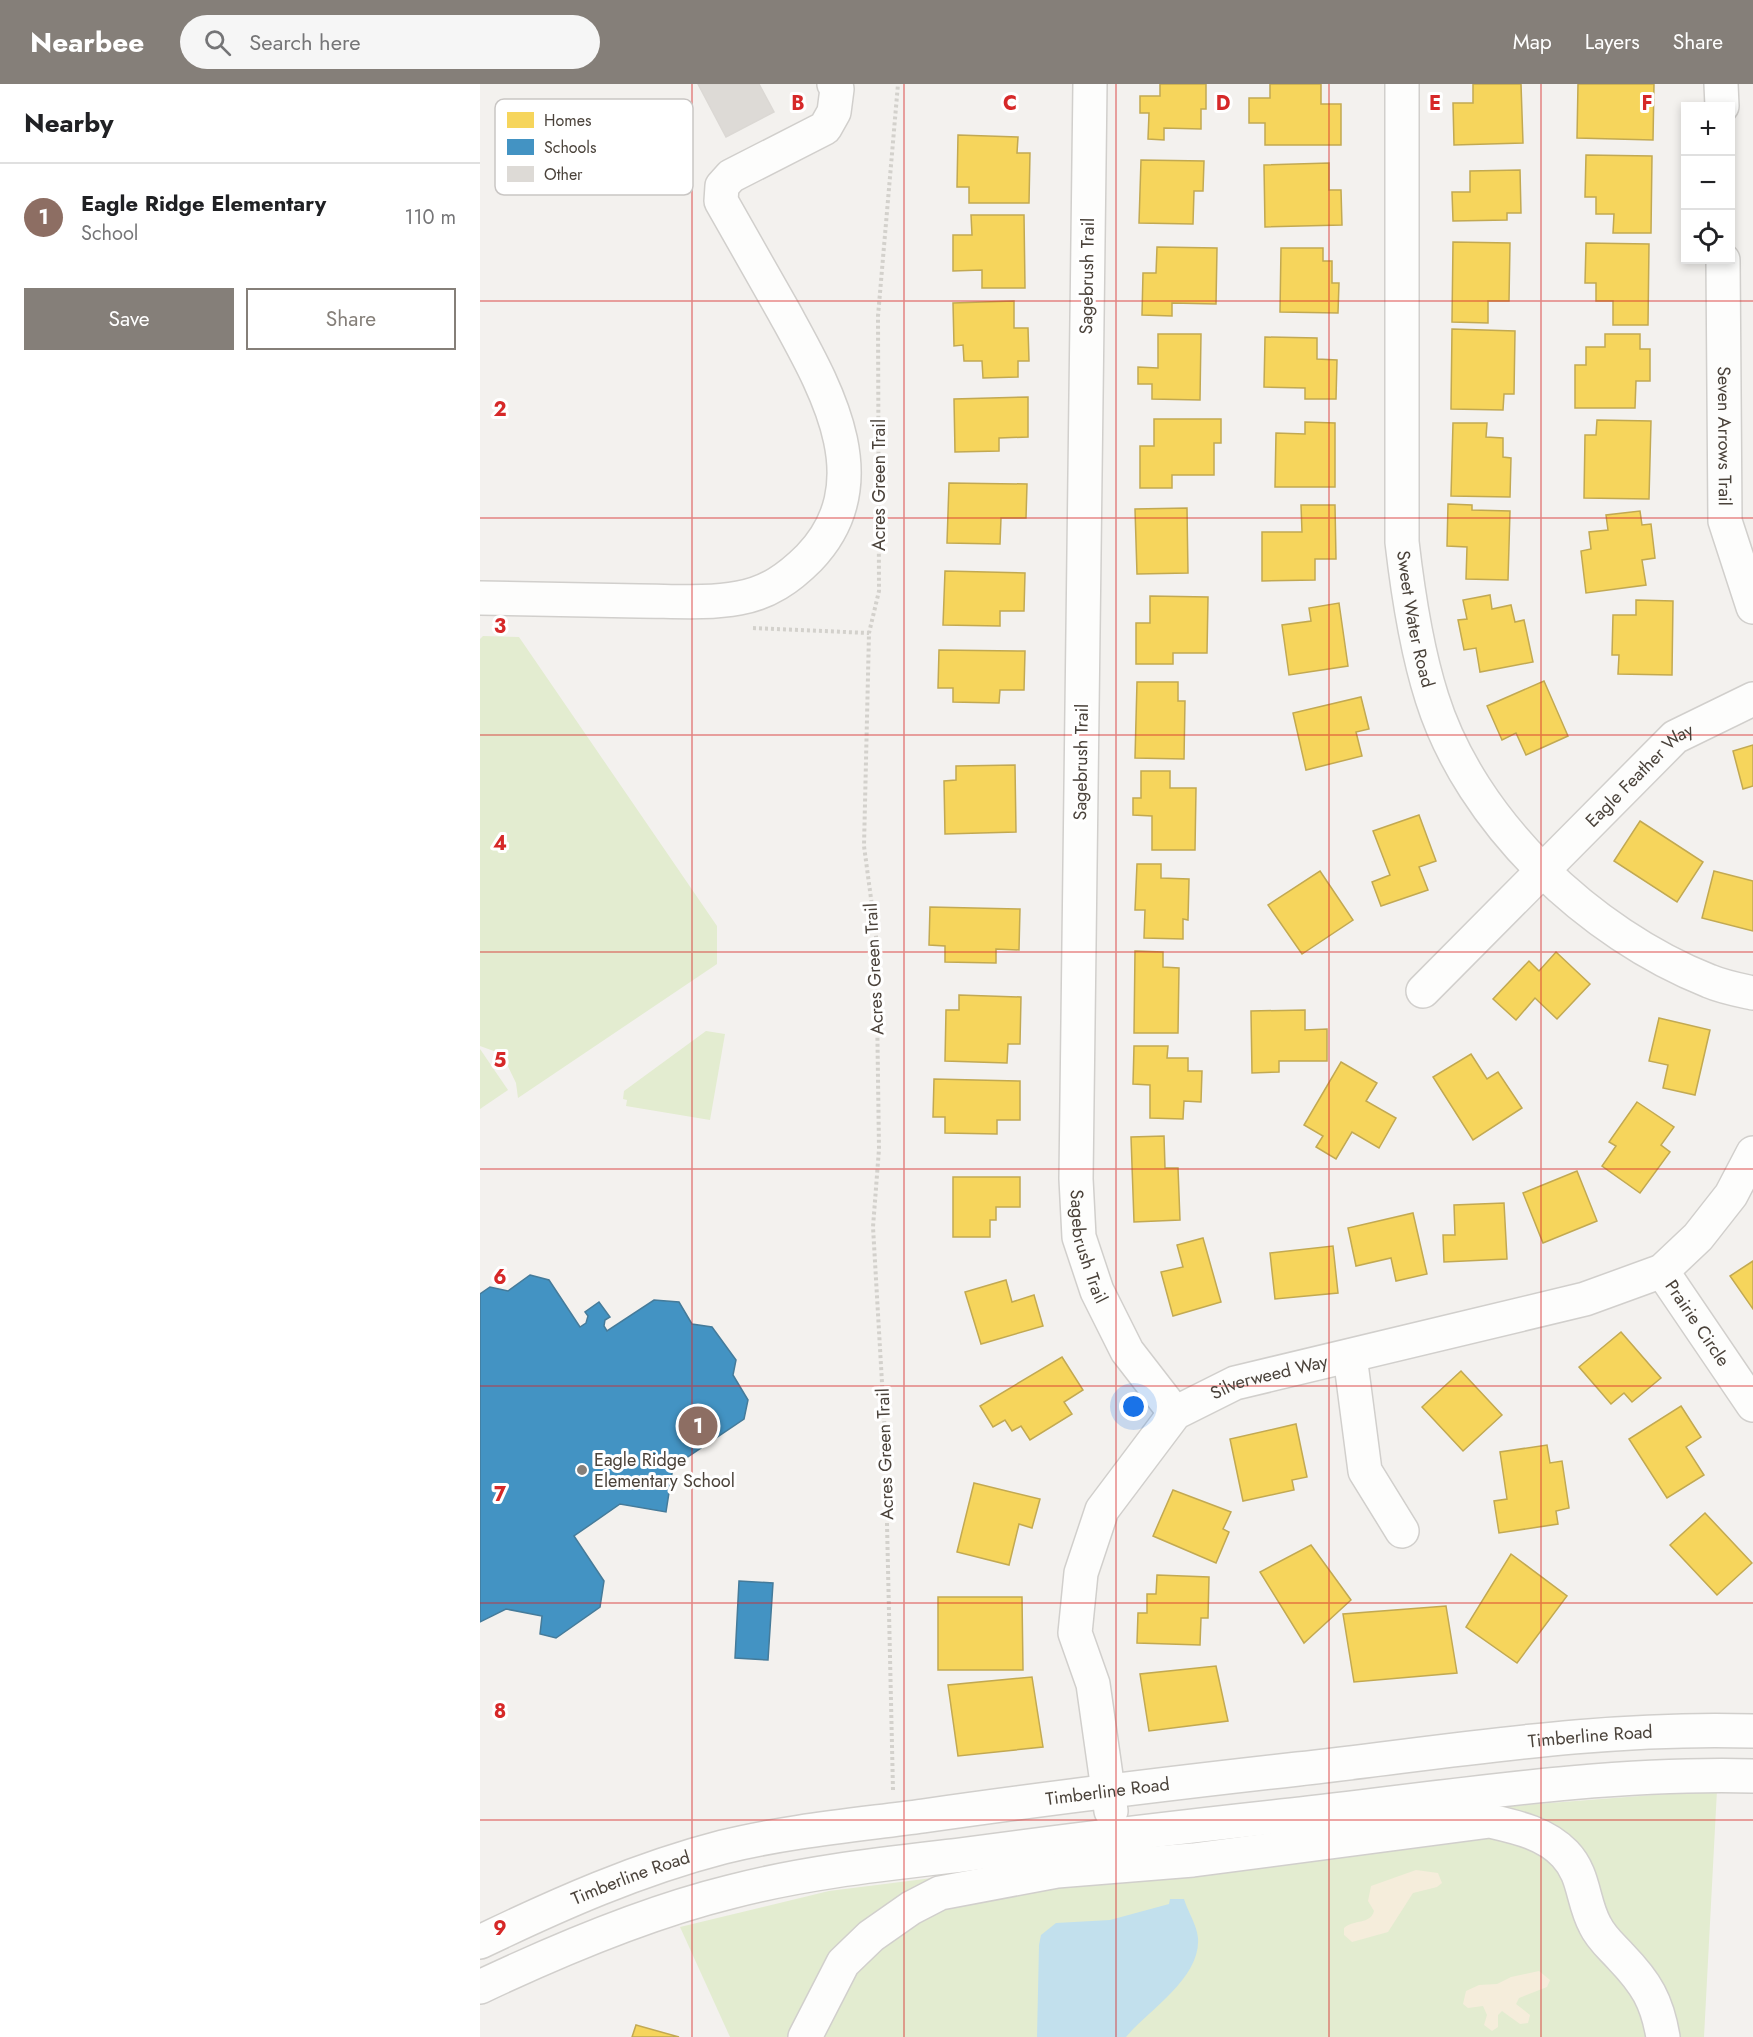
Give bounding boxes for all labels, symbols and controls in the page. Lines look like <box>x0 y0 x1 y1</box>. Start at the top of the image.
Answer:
search box <box>180 15 600 69</box>
text: Nearbee <box>30 22 144 63</box>
icon: search <box>201 26 234 59</box>
text: Search here <box>249 26 361 58</box>
text: Map <box>1513 27 1552 57</box>
text: Layers <box>1585 27 1640 57</box>
text: Share <box>1673 27 1723 57</box>
text: B <box>791 89 805 118</box>
text: C <box>1003 89 1017 118</box>
text: D <box>1216 89 1230 118</box>
text: E <box>1429 89 1441 118</box>
text: F <box>1641 89 1653 118</box>
legend <box>495 99 693 195</box>
map controls <box>1681 102 1735 264</box>
button: + <box>1681 102 1735 156</box>
text: Nearby <box>24 104 113 142</box>
text: Homes <box>544 109 591 132</box>
text: Schools <box>544 136 596 159</box>
button: − <box>1681 156 1735 210</box>
text: Other <box>544 163 583 186</box>
text: Eagle Ridge Elementary <box>81 187 326 219</box>
text: 1 <box>38 203 49 232</box>
text: 110 m <box>404 203 456 232</box>
button: locate <box>1681 210 1735 264</box>
street label: Sagebrush Trail <box>1073 217 1101 335</box>
text: School <box>81 219 138 248</box>
button: Save <box>24 288 234 350</box>
button: Share <box>246 288 456 350</box>
street label: Seven Arrows Trail <box>1711 366 1738 506</box>
text: 2 <box>493 395 507 424</box>
street label: Acres Green Trail <box>866 419 892 551</box>
street label: Sweet Water Road <box>1390 549 1441 690</box>
text: 3 <box>494 612 506 641</box>
street label: Sagebrush Trail <box>1067 703 1095 821</box>
street label: Eagle Feather Way <box>1580 717 1698 833</box>
text: 4 <box>493 829 507 858</box>
street label: Acres Green Trail <box>858 902 890 1036</box>
text: 5 <box>494 1046 507 1075</box>
street label: Sagebrush Trail <box>1064 1189 1114 1308</box>
text: 6 <box>493 1263 507 1292</box>
street label: Prairie Circle <box>1659 1275 1736 1372</box>
street label: Silverweed Way <box>1206 1348 1330 1406</box>
street label: Acres Green Trail <box>870 1388 900 1520</box>
your location <box>1119 1392 1148 1421</box>
pin: 1 <box>678 1404 718 1448</box>
place label: Eagle Ridge Elementary School <box>594 1447 735 1494</box>
marker: Eagle Ridge Elementary School <box>575 1463 589 1477</box>
text: 7 <box>494 1480 507 1509</box>
text: 8 <box>494 1697 506 1726</box>
street label: Timberline Road <box>1527 1719 1653 1754</box>
street label: Timberline Road <box>1044 1771 1171 1812</box>
street label: Timberline Road <box>567 1844 693 1912</box>
text: 9 <box>493 1914 507 1943</box>

